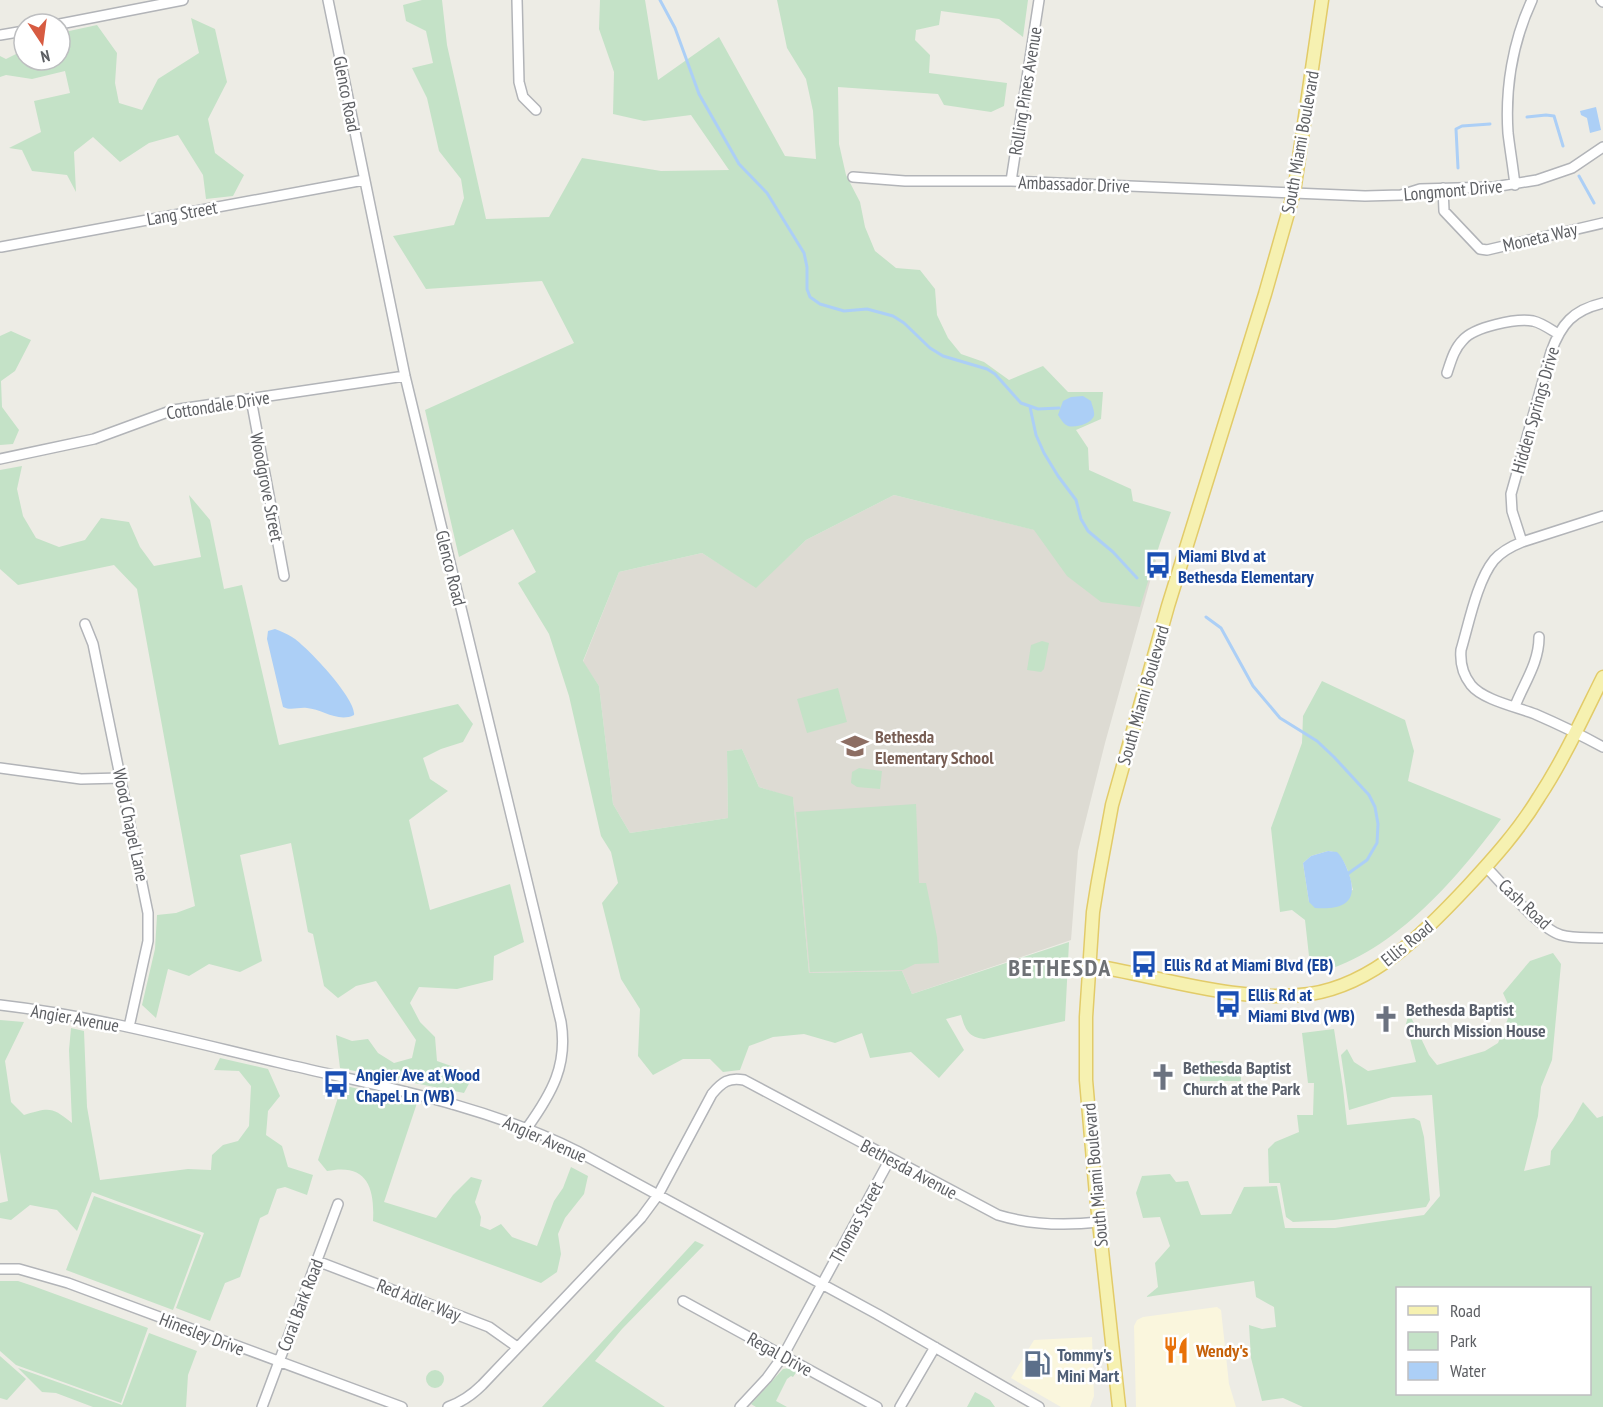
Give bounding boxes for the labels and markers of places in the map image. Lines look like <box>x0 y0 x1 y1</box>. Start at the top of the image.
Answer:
place label: Miami Blvd at Bethesda Elementary <box>1178 544 1314 588</box>
bus stop icon: Miami Blvd at Bethesda Elementary <box>1143 550 1173 580</box>
place label: Bethesda Elementary School <box>875 725 994 769</box>
school or university icon: Bethesda Elementary School <box>840 731 870 761</box>
bus stop icon: Ellis Rd at Miami Blvd (EB) <box>1129 949 1159 979</box>
place label: Ellis Rd at Miami Blvd (EB) <box>1164 953 1333 976</box>
place label: Ellis Rd at Miami Blvd (WB) <box>1248 983 1355 1027</box>
bus stop icon: Ellis Rd at Miami Blvd (WB) <box>1213 989 1243 1019</box>
place label: Bethesda Baptist Church Mission House <box>1406 998 1546 1042</box>
church icon: Bethesda Baptist Church Mission House <box>1371 1004 1401 1034</box>
place label: Bethesda Baptist Church at the Park <box>1183 1056 1301 1100</box>
church icon: Bethesda Baptist Church at the Park <box>1148 1062 1178 1092</box>
place label: Angier Ave at Wood Chapel Ln (WB) <box>355 1063 480 1107</box>
bus stop icon: Angier Ave at Wood Chapel Ln (WB) <box>321 1069 351 1099</box>
restaurant icon: Wendy's <box>1161 1335 1191 1365</box>
place label: Wendy's <box>1195 1339 1248 1362</box>
place label: Tommy's Mini Mart <box>1057 1343 1120 1387</box>
fuel station icon: Tommy's Mini Mart <box>1022 1349 1052 1379</box>

